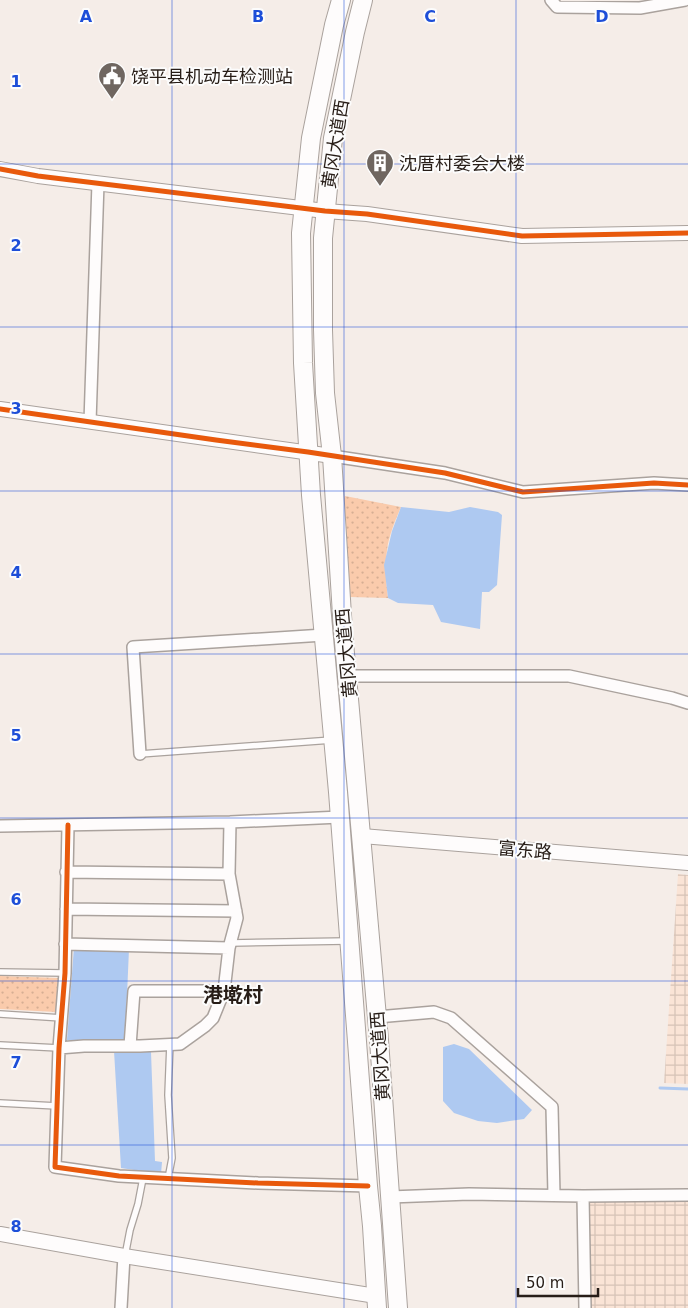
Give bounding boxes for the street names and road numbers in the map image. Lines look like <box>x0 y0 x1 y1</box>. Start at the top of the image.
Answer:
street label: 黄冈大道西 <box>318 98 352 190</box>
street label: 黄冈大道西 <box>332 607 360 699</box>
street label: 富东路 <box>497 837 553 863</box>
street label: 黄冈大道西 <box>366 1010 394 1102</box>

